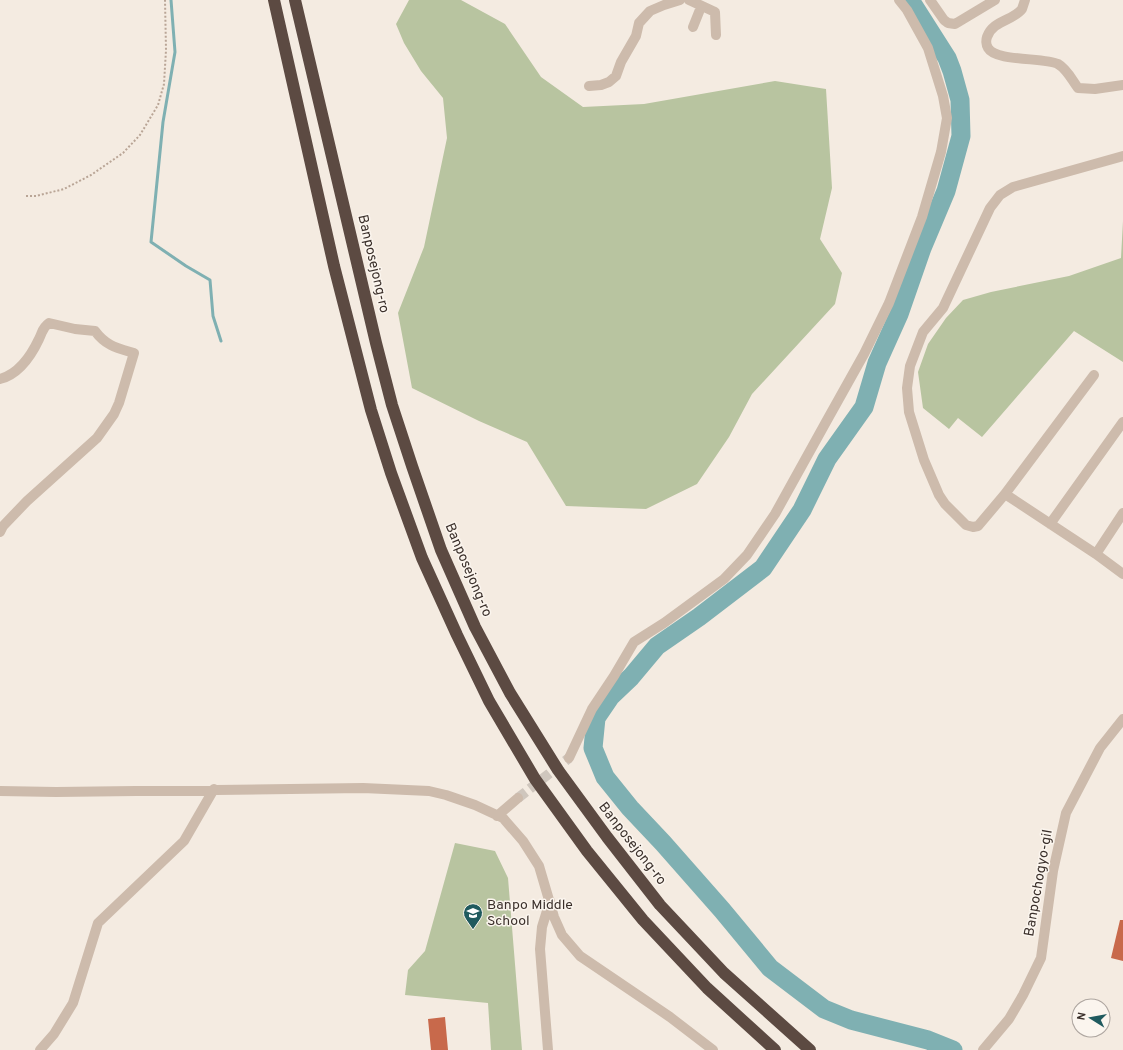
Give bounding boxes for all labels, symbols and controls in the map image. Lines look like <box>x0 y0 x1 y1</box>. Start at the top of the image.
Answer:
street label: Banposejong-ro <box>353 213 393 315</box>
street label: Banposejong-ro <box>441 520 496 620</box>
street label: Banposejong-ro <box>594 799 670 889</box>
street label: Banpochogyo-gil <box>1021 828 1057 938</box>
place label: Banpo Middle School <box>487 897 573 930</box>
school or university icon: Banpo Middle School <box>462 902 484 930</box>
north arrow <box>1071 998 1111 1038</box>
text: N <box>1075 1011 1090 1021</box>

